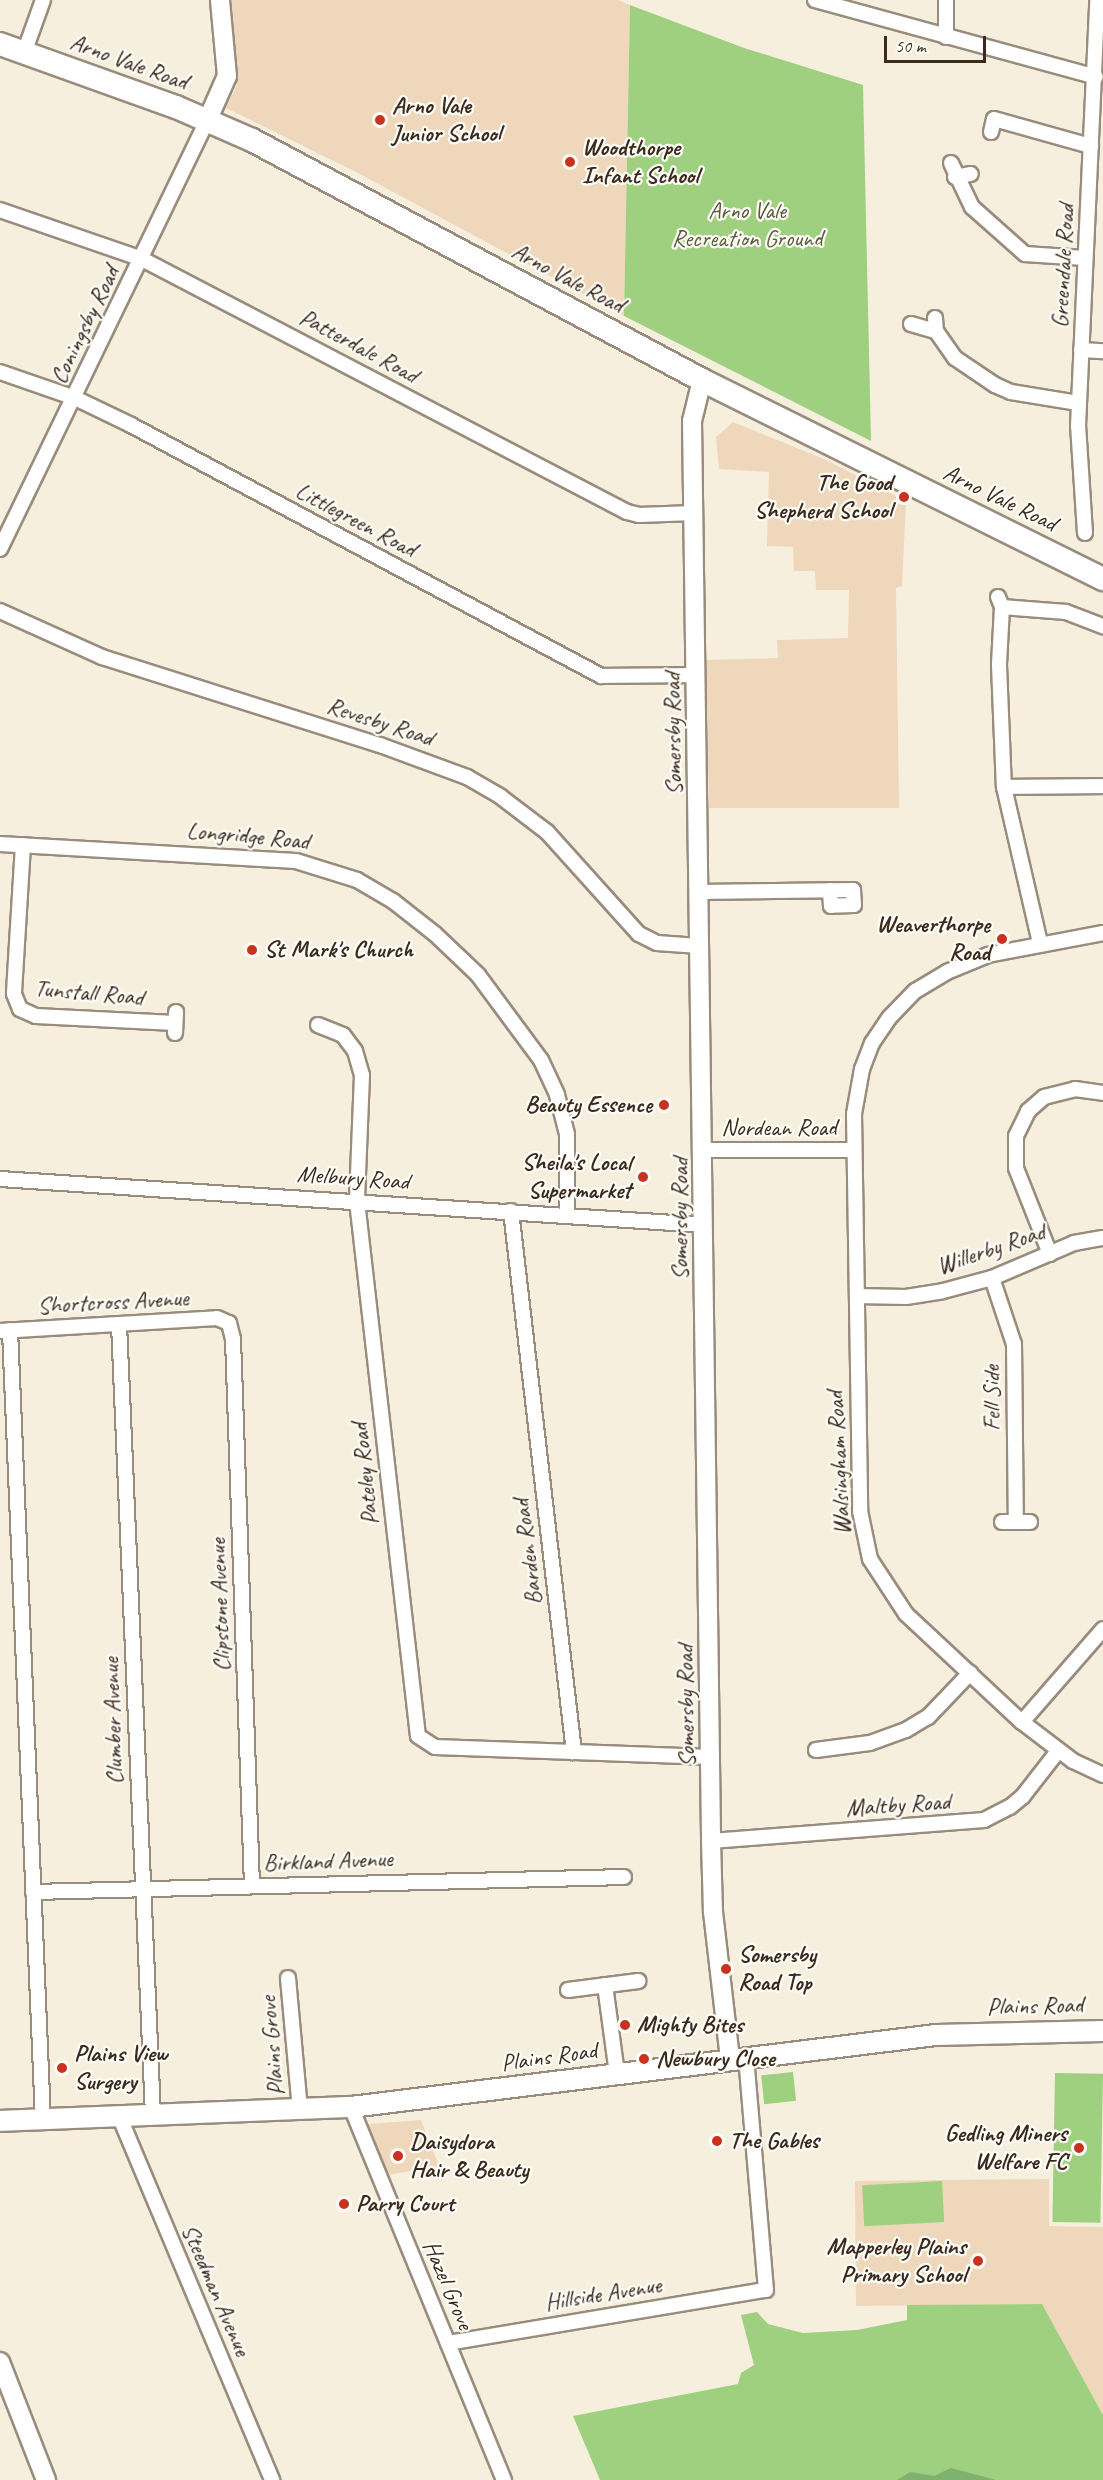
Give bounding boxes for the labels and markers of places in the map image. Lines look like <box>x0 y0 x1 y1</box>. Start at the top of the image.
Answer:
place label: Arno Vale Junior School <box>392 92 500 148</box>
marker: Arno Vale Junior School <box>373 113 387 127</box>
place label: Woodthorpe Infant School <box>582 134 698 190</box>
marker: Woodthorpe Infant School <box>563 155 577 169</box>
place label: The Good Shepherd School <box>755 469 892 525</box>
marker: The Good Shepherd School <box>897 490 911 504</box>
place label: Weaverthorpe Road <box>876 911 990 967</box>
marker: Weaverthorpe Road <box>995 932 1009 946</box>
place label: St Mark's Church <box>264 936 414 964</box>
marker: St Mark's Church <box>245 943 259 957</box>
place label: Beauty Essence <box>525 1091 652 1119</box>
marker: Beauty Essence <box>657 1098 671 1112</box>
place label: Sheila's Local Supermarket <box>521 1149 631 1205</box>
marker: Sheila's Local Supermarket <box>636 1170 650 1184</box>
place label: Somersby Road Top <box>738 1941 816 1997</box>
marker: Somersby Road Top <box>719 1962 733 1976</box>
place label: Mighty Bites <box>637 2011 743 2039</box>
marker: Mighty Bites <box>618 2018 632 2032</box>
place label: Plains View Surgery <box>74 2040 167 2096</box>
place label: Newbury Close <box>656 2045 775 2073</box>
marker: Newbury Close <box>637 2052 651 2066</box>
marker: Plains View Surgery <box>55 2061 69 2075</box>
place label: Gedling Miners Welfare FC <box>944 2120 1067 2176</box>
place label: The Gables <box>729 2127 820 2155</box>
place label: Daisydora Hair & Beauty <box>410 2128 528 2184</box>
marker: The Gables <box>710 2134 724 2148</box>
marker: Gedling Miners Welfare FC <box>1072 2141 1086 2155</box>
marker: Daisydora Hair & Beauty <box>391 2149 405 2163</box>
place label: Parry Court <box>356 2190 454 2218</box>
marker: Parry Court <box>337 2197 351 2211</box>
place label: Mapperley Plains Primary School <box>826 2233 966 2289</box>
marker: Mapperley Plains Primary School <box>971 2254 985 2268</box>

